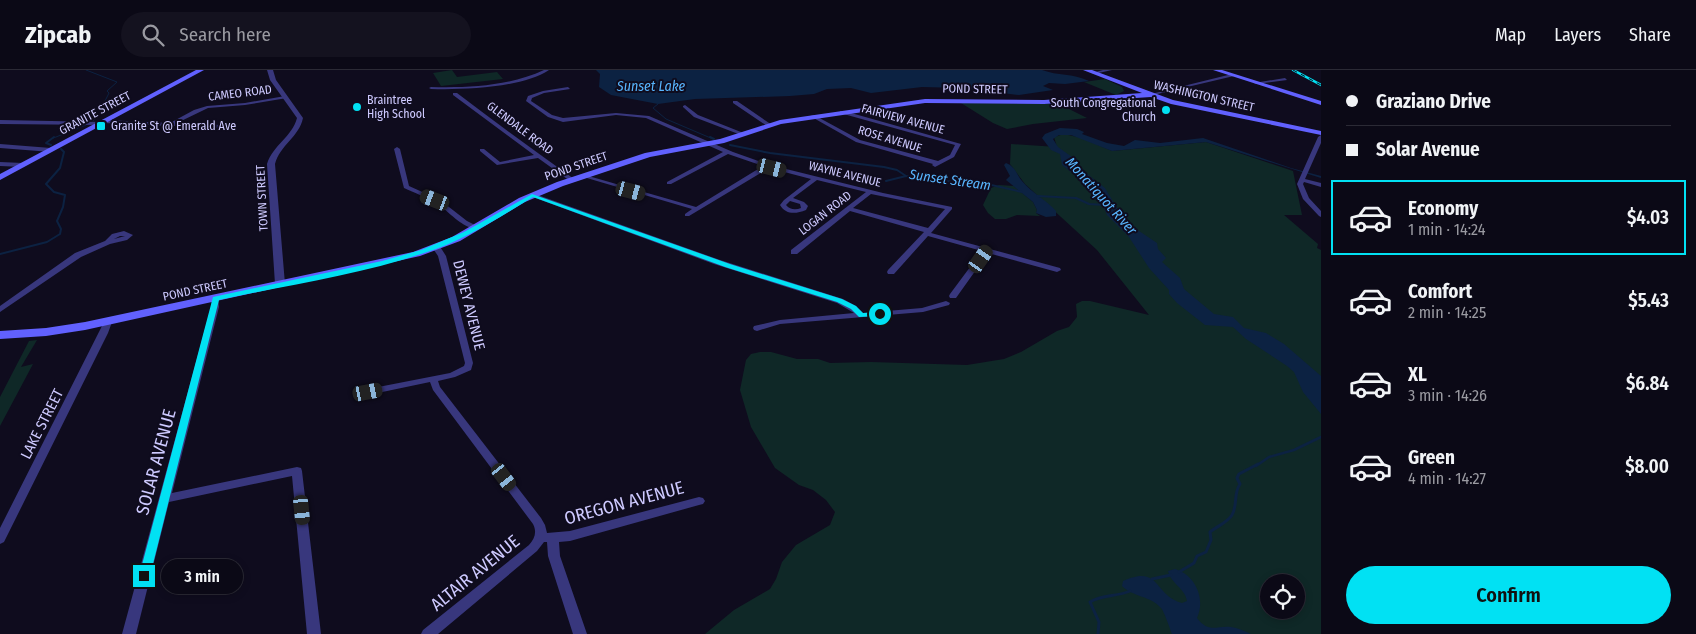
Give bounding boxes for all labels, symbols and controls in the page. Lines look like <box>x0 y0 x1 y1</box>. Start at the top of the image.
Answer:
search box <box>121 12 471 57</box>
text: Zipcab <box>25 21 91 49</box>
icon: search <box>139 21 167 49</box>
text: Search here <box>179 23 271 46</box>
text: Map <box>1495 24 1526 46</box>
text: Layers <box>1554 24 1601 46</box>
text: Share <box>1629 24 1671 46</box>
water label: Sunset Lake <box>616 78 686 95</box>
street label: WASHINGTON STREET <box>1152 78 1256 115</box>
street label: POND STREET <box>942 81 1008 97</box>
street label: CAMEO ROAD <box>207 82 273 104</box>
street label: GRANITE STREET <box>57 88 133 138</box>
text: Graziano Drive <box>1376 90 1491 113</box>
place label: Braintree High School <box>367 93 425 121</box>
place label: South Congregational Church <box>1051 96 1156 124</box>
street label: GLENDALE ROAD <box>484 99 556 157</box>
marker: Braintree High School <box>351 101 363 113</box>
street label: FAIRVIEW AVENUE <box>860 101 946 137</box>
marker: South Congregational Church <box>1160 104 1172 116</box>
place label: Granite St @ Emerald Ave <box>111 119 236 133</box>
marker: Granite St @ Emerald Ave <box>95 120 107 132</box>
street label: ROSE AVENUE <box>856 123 924 155</box>
text: Solar Avenue <box>1376 138 1480 161</box>
street label: POND STREET <box>543 149 610 183</box>
water label: Monatiquot River <box>1062 154 1141 239</box>
car <box>755 157 788 179</box>
street label: WAYNE AVENUE <box>807 158 883 190</box>
street label: TOWN STREET <box>253 164 271 232</box>
water label: Sunset Stream <box>907 166 992 194</box>
car <box>614 180 647 202</box>
car <box>418 188 451 212</box>
street label: LOGAN ROAD <box>796 188 854 238</box>
icon: car <box>1348 195 1393 240</box>
text: Economy <box>1408 197 1478 220</box>
text: $4.03 <box>1627 206 1669 229</box>
text: 1 min · 14:24 <box>1408 220 1486 239</box>
car <box>966 242 995 276</box>
street label: DEWEY AVENUE <box>449 258 489 352</box>
street label: POND STREET <box>162 276 229 304</box>
icon: car <box>1348 278 1393 323</box>
text: Comfort <box>1408 280 1472 303</box>
text: $5.43 <box>1628 289 1669 312</box>
route start <box>869 303 891 325</box>
text: 2 min · 14:25 <box>1408 303 1486 322</box>
icon: car <box>1348 361 1393 406</box>
text: XL <box>1408 363 1427 386</box>
text: $6.84 <box>1626 372 1669 395</box>
car <box>351 382 384 402</box>
street label: LAKE STREET <box>17 386 67 462</box>
text: 3 min · 14:26 <box>1408 386 1487 405</box>
street label: SOLAR AVENUE <box>131 407 181 517</box>
icon: car <box>1348 444 1393 489</box>
text: Green <box>1408 446 1455 469</box>
text: $8.00 <box>1625 455 1669 478</box>
car <box>488 461 519 493</box>
text: 4 min · 14:27 <box>1408 469 1486 488</box>
street label: OREGON AVENUE <box>562 476 686 530</box>
car <box>292 494 311 526</box>
street label: ALTAIR AVENUE <box>426 530 524 616</box>
callout: 3 min <box>162 558 244 594</box>
route end <box>133 565 155 587</box>
button: Confirm <box>1346 566 1671 624</box>
text: 3 min <box>184 567 220 586</box>
map controls <box>1260 574 1305 619</box>
button: locate <box>1260 574 1305 619</box>

